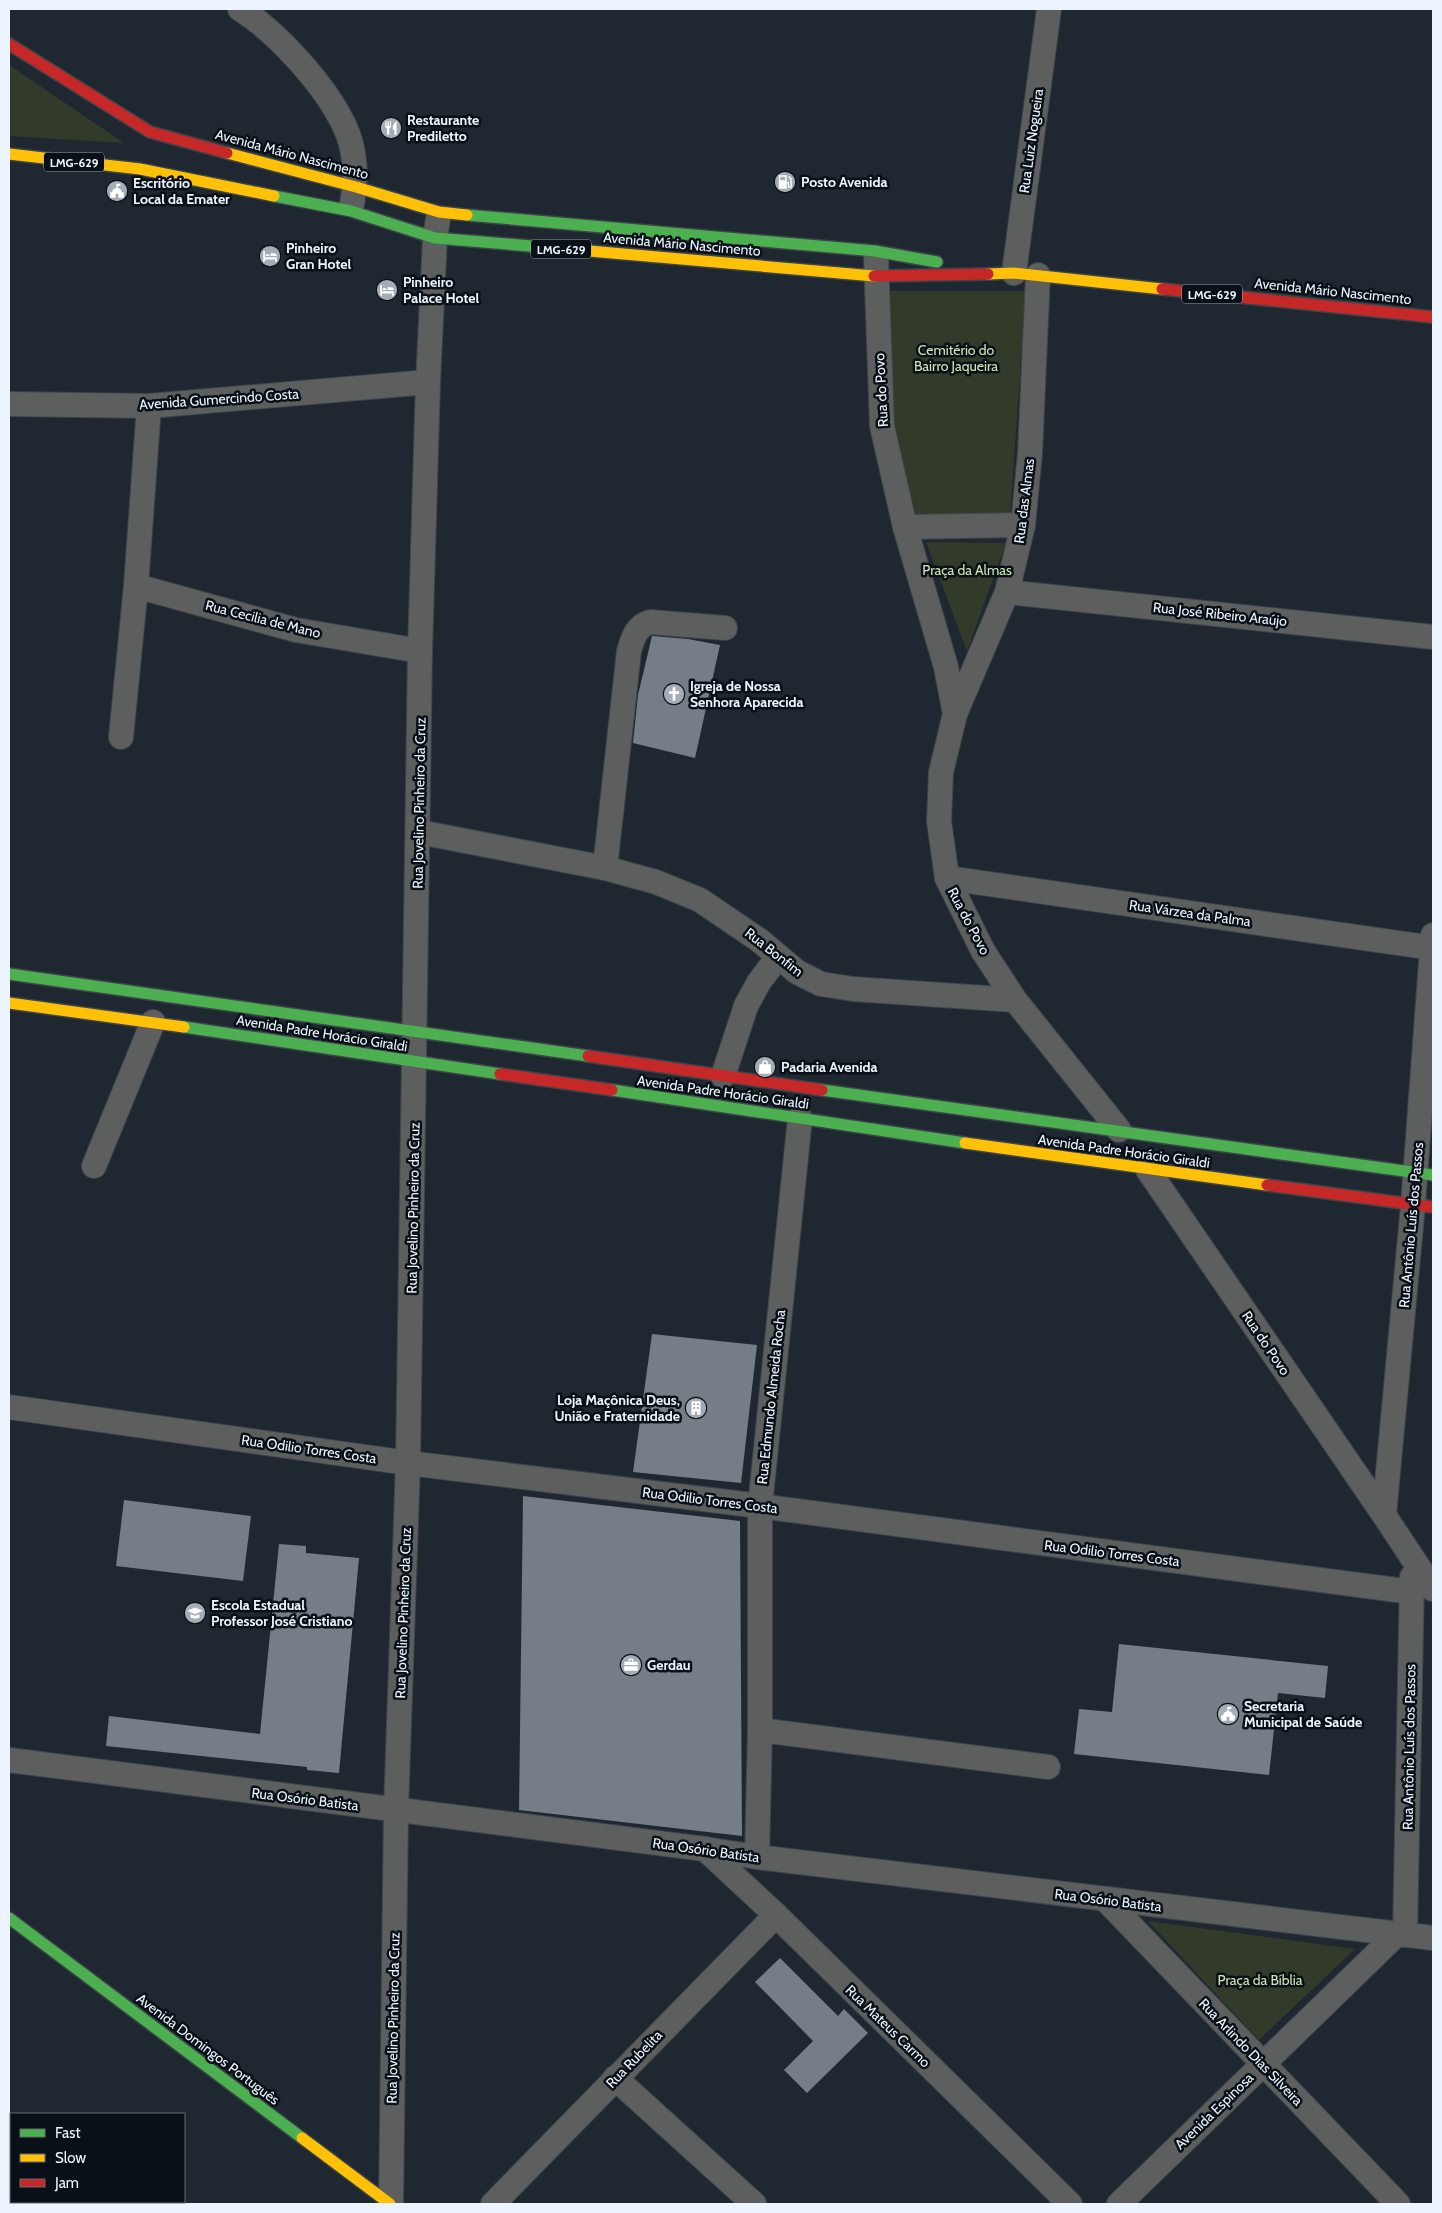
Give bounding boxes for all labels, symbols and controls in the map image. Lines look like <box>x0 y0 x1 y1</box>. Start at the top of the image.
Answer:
street label: Rua Luiz Nogueira <box>1015 87 1047 194</box>
place label: Restaurante Prediletto <box>407 111 479 145</box>
restaurant icon: Restaurante Prediletto <box>379 116 403 140</box>
street label: Avenida Mário Nascimento <box>213 125 371 183</box>
road number: LMG-629 <box>44 152 104 172</box>
fuel station icon: Posto Avenida <box>773 170 797 194</box>
place label: Posto Avenida <box>801 173 887 191</box>
place label: Escritório Local da Emater <box>133 174 230 208</box>
public building icon: Escritório Local da Emater <box>105 179 129 203</box>
street label: Avenida Mário Nascimento <box>603 228 762 260</box>
place label: Pinheiro Gran Hotel <box>286 239 352 273</box>
road number: LMG-629 <box>531 240 591 258</box>
hotel icon: Pinheiro Gran Hotel <box>258 244 282 268</box>
place label: Pinheiro Palace Hotel <box>403 273 479 307</box>
street label: Avenida Mário Nascimento <box>1254 274 1413 308</box>
hotel icon: Pinheiro Palace Hotel <box>375 278 399 302</box>
road number: LMG-629 <box>1182 284 1242 304</box>
park label: Cemitério do Bairro Jaqueira <box>914 341 998 375</box>
street label: Rua do Povo <box>870 352 892 427</box>
street label: Avenida Gumercindo Costa <box>139 384 300 414</box>
street label: Rua das Almas <box>1010 457 1038 545</box>
park label: Praça da Almas <box>922 561 1012 579</box>
street label: Rua Cecilia de Mano <box>203 596 323 642</box>
street label: Rua José Ribeiro Araújo <box>1152 598 1288 630</box>
place label: Igreja de Nossa Senhora Aparecida <box>690 677 804 711</box>
church icon: Igreja de Nossa Senhora Aparecida <box>662 682 686 706</box>
street label: Rua Jovelino Pinheiro da Cruz <box>409 717 430 889</box>
street label: Rua do Povo <box>944 884 994 958</box>
street label: Rua Várzea da Palma <box>1128 896 1252 930</box>
street label: Rua Bonfim <box>741 924 807 980</box>
street label: Avenida Padre Horácio Giraldi <box>235 1011 409 1055</box>
shop icon: Padaria Avenida <box>753 1055 777 1079</box>
place label: Padaria Avenida <box>781 1058 878 1076</box>
street label: Avenida Padre Horácio Giraldi <box>636 1071 810 1113</box>
street label: Rua Jovelino Pinheiro da Cruz <box>403 1122 424 1294</box>
street label: Avenida Padre Horácio Giraldi <box>1037 1130 1211 1172</box>
street label: Rua Antônio Luís dos Passos <box>1395 1141 1427 1308</box>
street label: Rua do Povo <box>1238 1307 1294 1379</box>
street label: Rua Edmundo Almeida Rocha <box>753 1309 789 1485</box>
place label: Loja Maçônica Deus, União e Fraternidade <box>554 1391 680 1425</box>
building icon: Loja Maçônica Deus, União e Fraternidade <box>684 1396 708 1420</box>
street label: Rua Odilio Torres Costa <box>240 1431 378 1467</box>
street label: Rua Odilio Torres Costa <box>641 1483 779 1517</box>
street label: Rua Jovelino Pinheiro da Cruz <box>391 1527 415 1699</box>
street label: Rua Odilio Torres Costa <box>1043 1536 1181 1570</box>
place label: Escola Estadual Professor José Cristiano <box>211 1596 352 1630</box>
school or university icon: Escola Estadual Professor José Cristiano <box>183 1601 207 1625</box>
office icon: Gerdau <box>619 1653 643 1677</box>
place label: Gerdau <box>647 1656 691 1674</box>
street label: Rua Antônio Luís dos Passos <box>1399 1664 1419 1830</box>
place label: Secretaria Municipal de Saúde <box>1244 1697 1362 1731</box>
public building icon: Secretaria Municipal de Saúde <box>1216 1702 1240 1726</box>
street label: Rua Osório Batista <box>250 1783 360 1815</box>
street label: Rua Osório Batista <box>651 1834 761 1866</box>
street label: Rua Osório Batista <box>1053 1884 1163 1916</box>
street label: Rua Jovelino Pinheiro da Cruz <box>383 1932 404 2104</box>
park label: Praça da Bíblia <box>1218 1971 1303 1989</box>
street label: Rua Mateus Carmo <box>842 1981 934 2071</box>
street label: Avenida Domingos Português <box>133 1989 283 2109</box>
street label: Rua Arlindo Dias Silveira <box>1195 1995 1307 2110</box>
street label: Rua Rubelita <box>602 2026 666 2092</box>
street label: Avenida Espinosa <box>1171 2069 1257 2153</box>
legend <box>10 2113 185 2203</box>
text: Fast <box>55 2124 80 2142</box>
text: Slow <box>55 2149 86 2167</box>
text: Jam <box>54 2174 79 2192</box>

